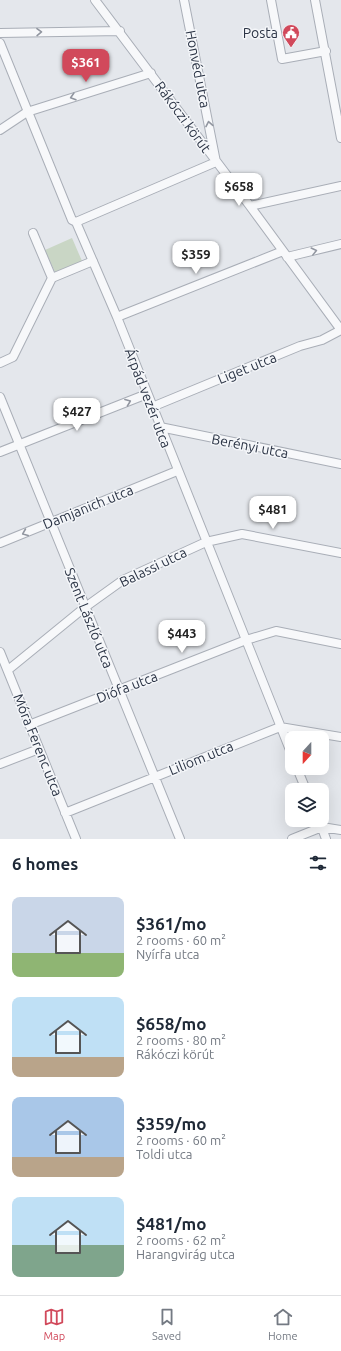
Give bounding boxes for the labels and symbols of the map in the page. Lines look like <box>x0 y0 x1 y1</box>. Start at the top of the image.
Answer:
public building icon: Posta <box>281 23 301 48</box>
place label: Posta <box>243 25 278 41</box>
one-way arrow <box>36 28 42 37</box>
street label: Honvéd utca <box>183 29 213 109</box>
pin: $361 <box>62 49 110 83</box>
street label: Rákóczi körút <box>152 78 215 156</box>
one-way arrow <box>70 93 77 101</box>
one-way arrow <box>205 121 213 127</box>
pin: $658 <box>215 173 263 207</box>
pin: $359 <box>172 241 220 275</box>
one-way arrow <box>311 247 317 255</box>
street label: Árpád vezér utca <box>122 346 175 450</box>
street label: Liget utca <box>215 349 279 387</box>
pin: $427 <box>53 398 101 432</box>
one-way arrow <box>124 398 131 406</box>
street label: Berényi utca <box>210 431 290 461</box>
street label: Damjanich utca <box>40 482 136 532</box>
pin: $481 <box>249 496 297 530</box>
one-way arrow <box>22 528 29 536</box>
street label: Balassi utca <box>117 544 189 590</box>
street label: Szent László utca <box>62 565 116 671</box>
pin: $443 <box>158 620 206 654</box>
street label: Diófa utca <box>94 668 160 706</box>
street label: Móra Ferenc utca <box>10 691 66 799</box>
north arrow <box>285 731 329 775</box>
street label: Liliom utca <box>166 738 236 778</box>

